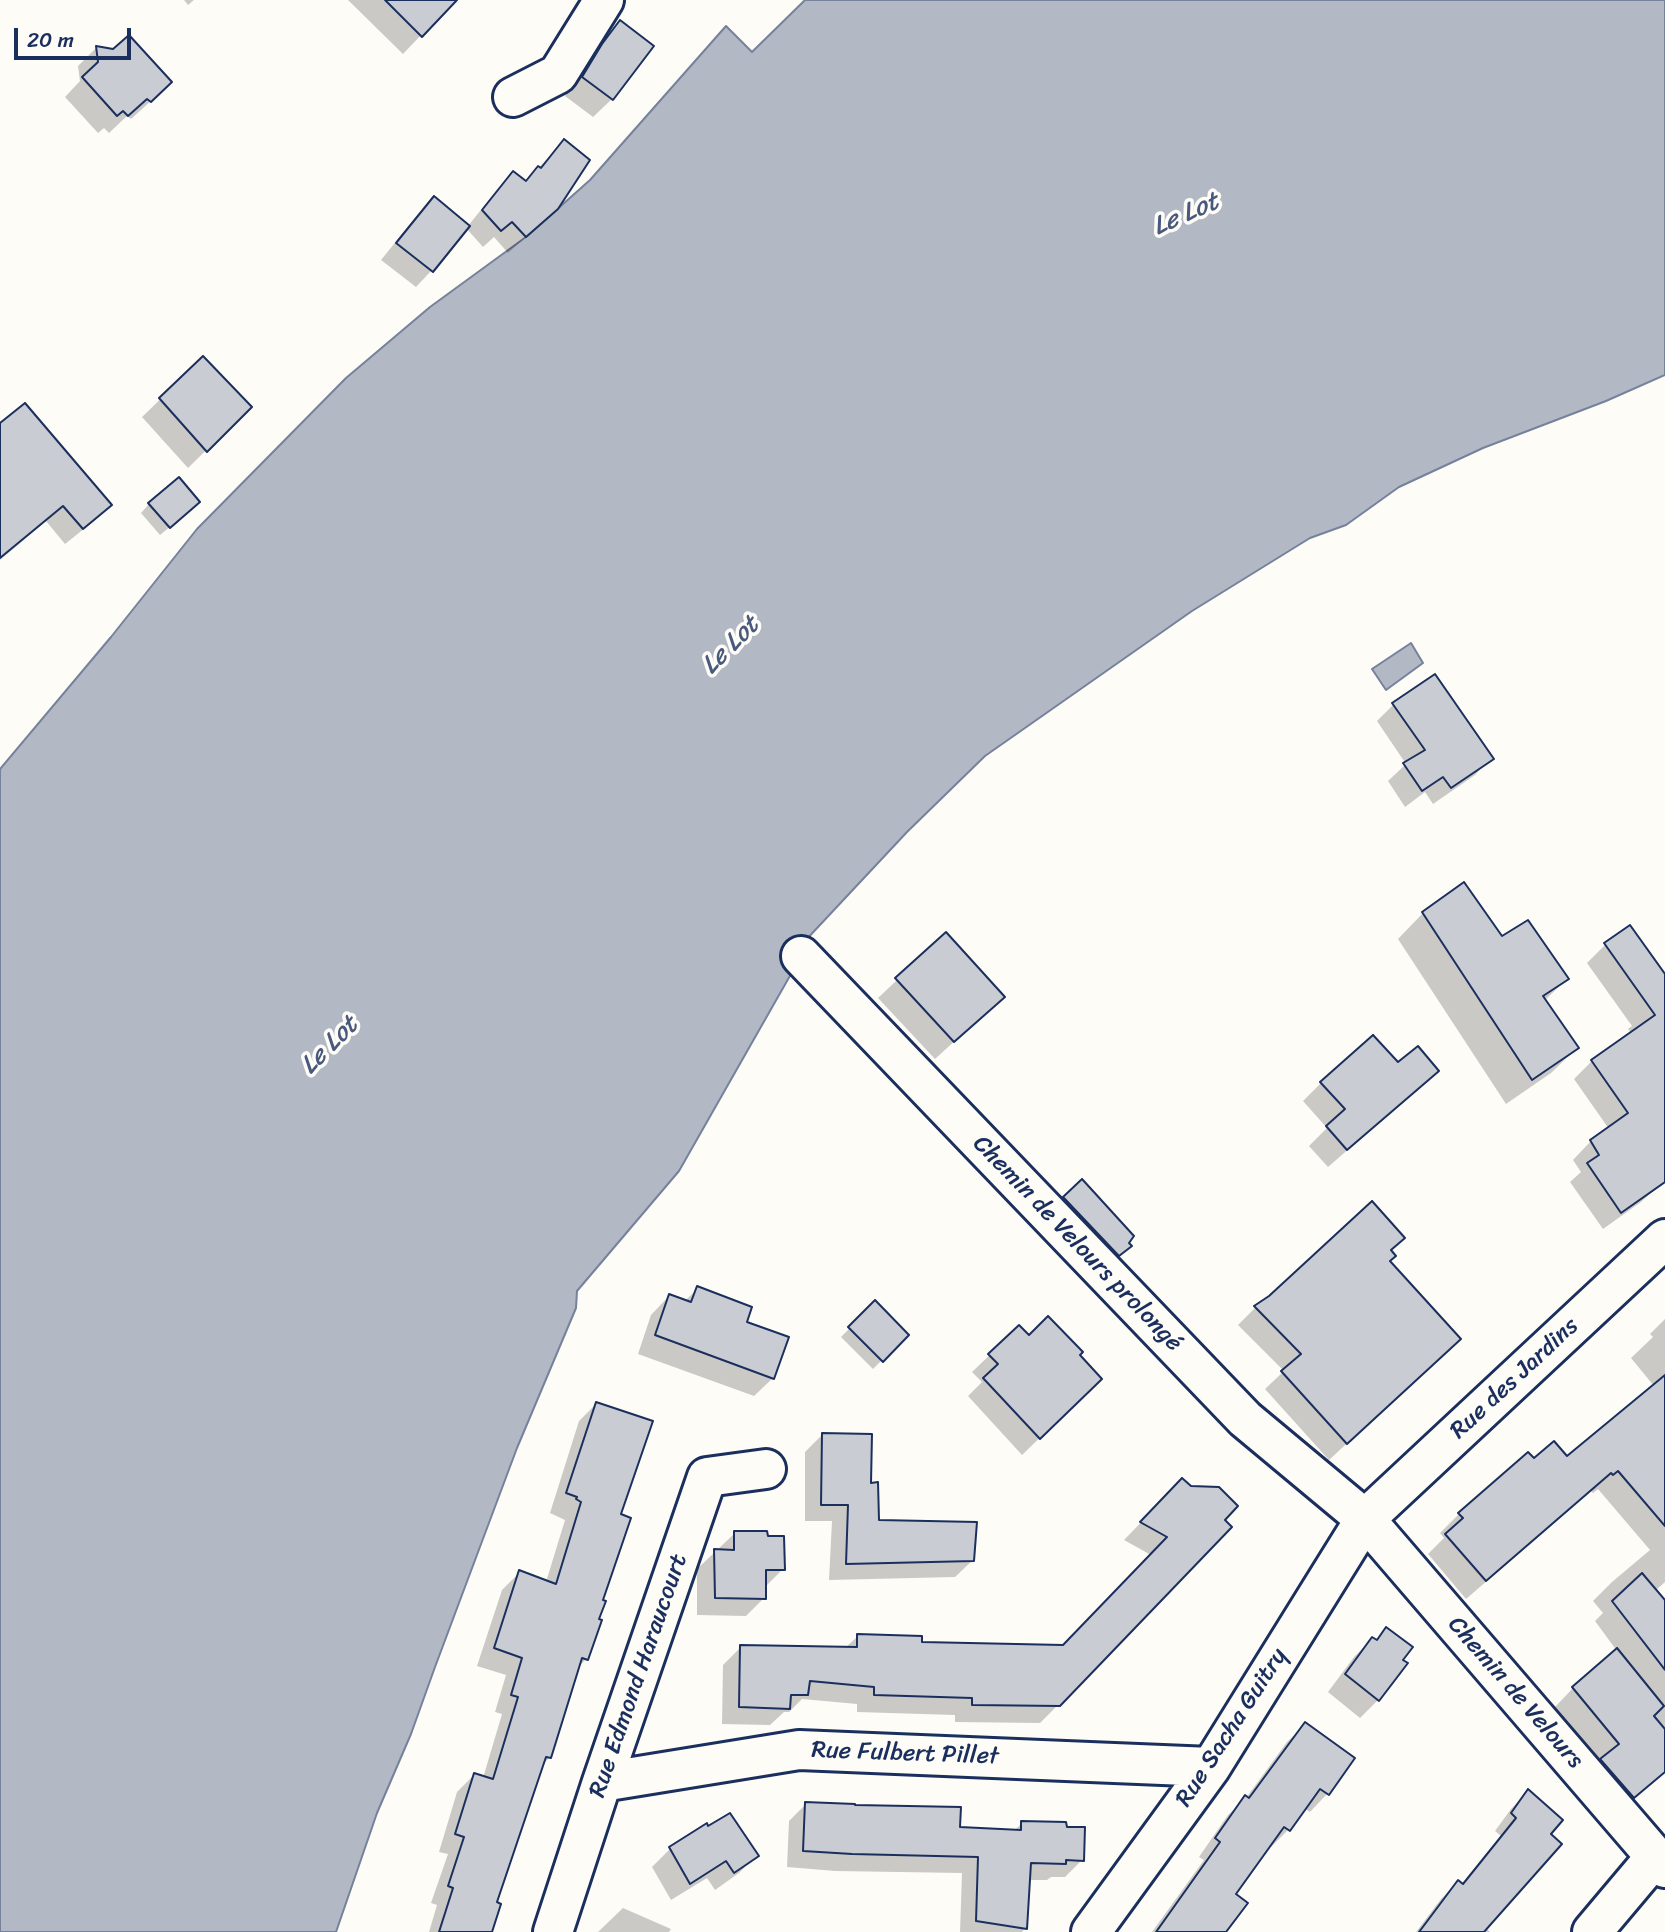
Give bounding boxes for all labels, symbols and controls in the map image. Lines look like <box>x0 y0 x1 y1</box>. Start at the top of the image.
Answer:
scale bar <box>18 14 135 58</box>
text: 20 m <box>27 21 74 59</box>
water label: Le Lot <box>1148 187 1224 243</box>
water label: Le Lot <box>696 611 766 681</box>
water label: Le Lot <box>295 1011 365 1081</box>
street label: Chemin de Velours prolongé <box>966 1130 1188 1358</box>
street label: Rue des Jardins <box>1445 1312 1585 1446</box>
street label: Rue Edmond Haraucourt <box>584 1550 694 1802</box>
street label: Chemin de Velours <box>1441 1611 1589 1775</box>
street label: Rue Sacha Guitry <box>1170 1643 1294 1813</box>
street label: Rue Fulbert Pillet <box>811 1736 999 1772</box>

